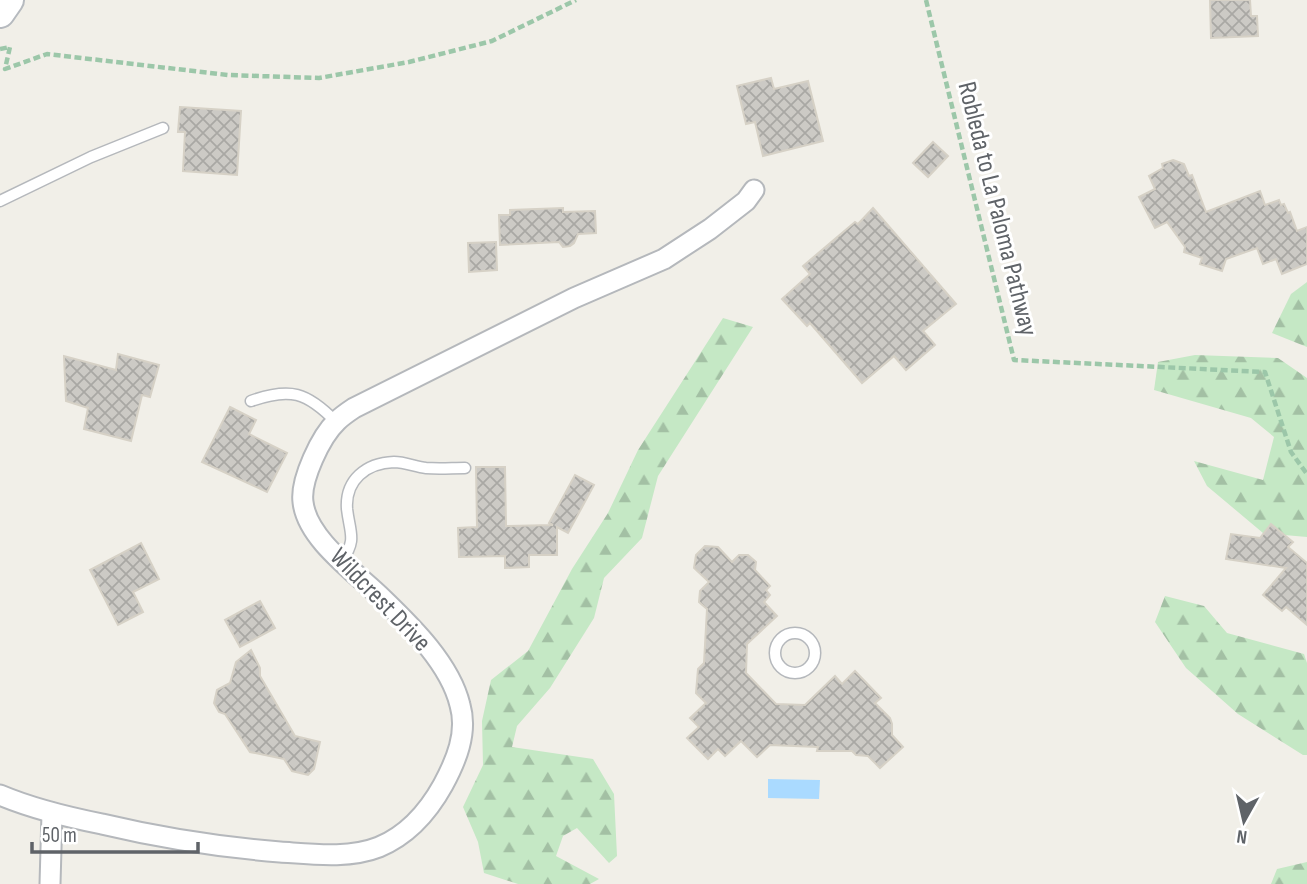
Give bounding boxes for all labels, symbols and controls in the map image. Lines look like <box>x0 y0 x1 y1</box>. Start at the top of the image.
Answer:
street label: Robleda to La Paloma Pathway <box>950 79 1044 339</box>
street label: Wildcrest Drive <box>323 542 437 658</box>
north arrow <box>1209 786 1279 856</box>
scale bar <box>32 810 198 854</box>
text: 50 m <box>42 823 77 848</box>
text: N <box>1235 824 1248 848</box>

